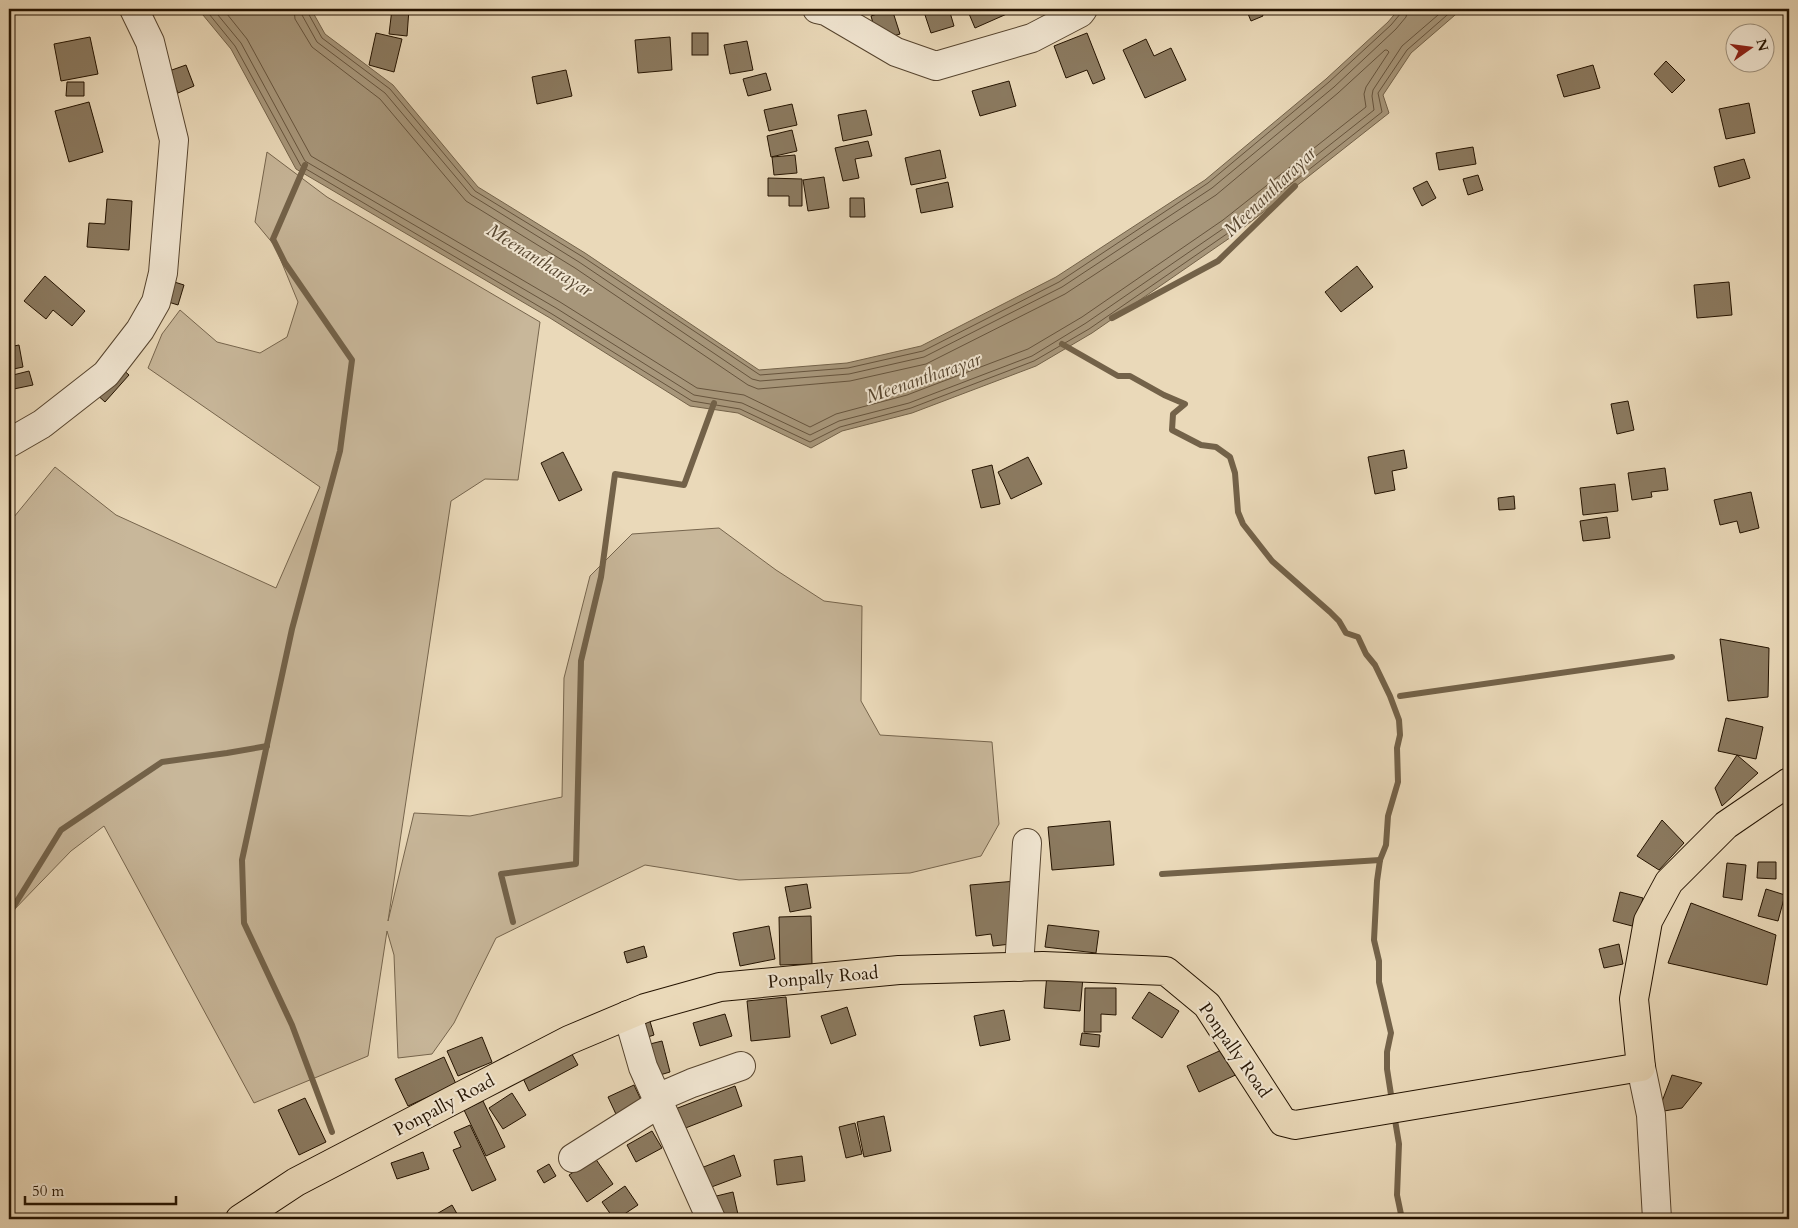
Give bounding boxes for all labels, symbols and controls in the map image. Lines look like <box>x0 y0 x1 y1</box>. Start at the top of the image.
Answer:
north arrow <box>1726 22 1776 72</box>
text: N <box>1751 37 1773 53</box>
water label: Meenantharayar <box>1217 140 1322 243</box>
water label: Meenantharayar <box>482 217 598 303</box>
water label: Meenantharayar <box>862 346 985 410</box>
street label: Ponpally Road <box>767 960 880 995</box>
street label: Ponpally Road <box>1193 998 1277 1103</box>
street label: Ponpally Road <box>389 1068 499 1143</box>
scale bar <box>25 1173 176 1205</box>
text: 50 m <box>32 1181 64 1201</box>

